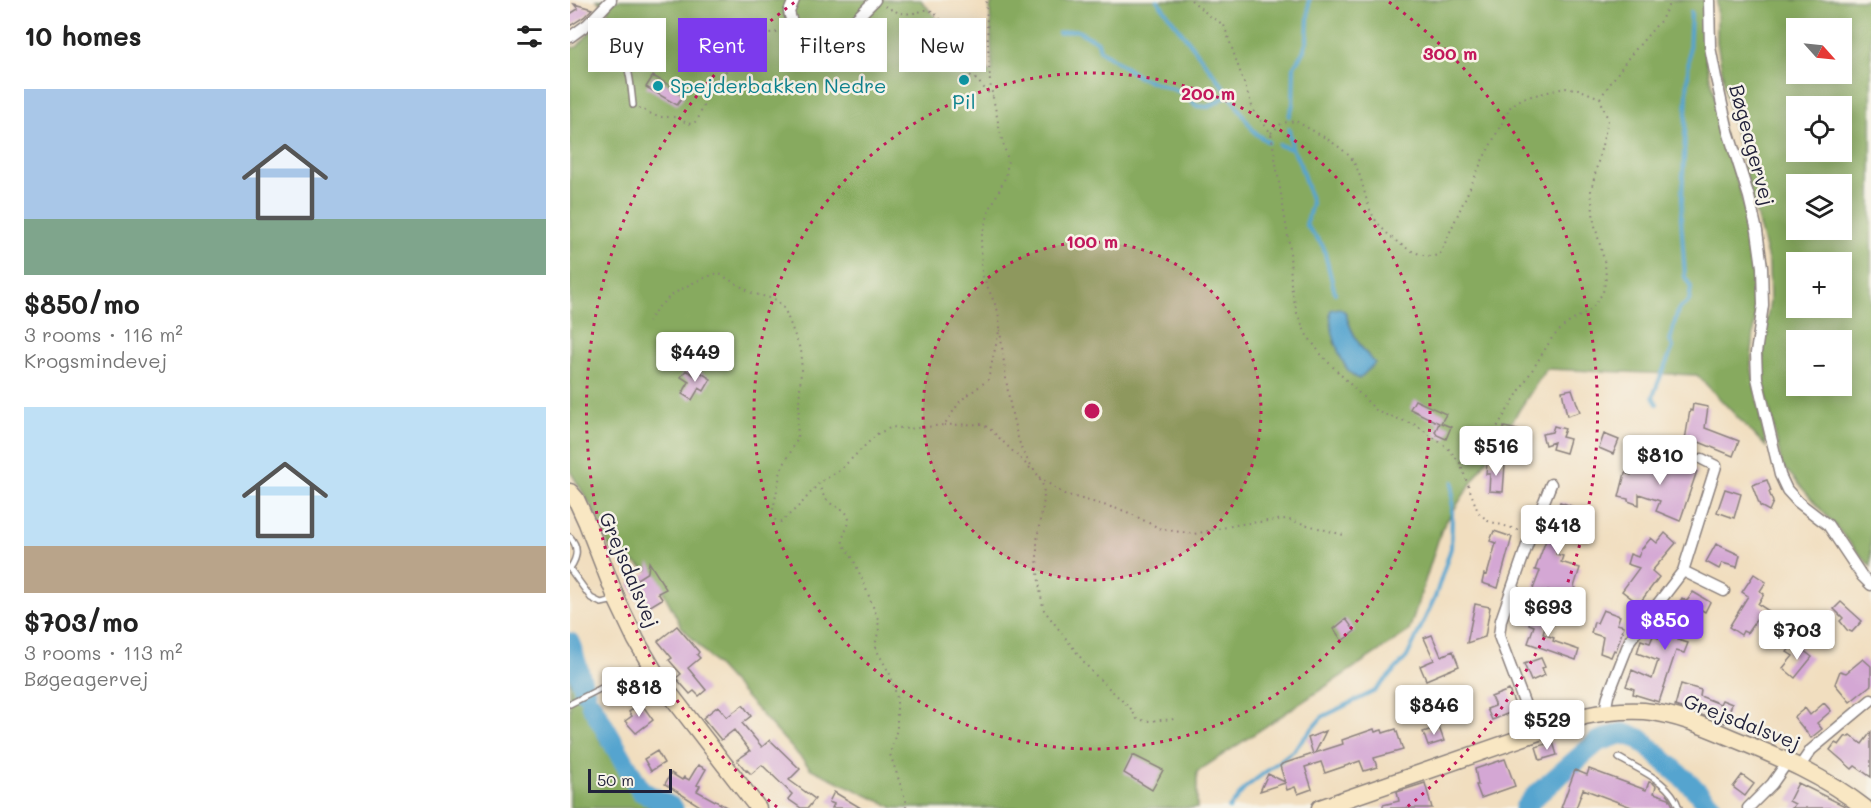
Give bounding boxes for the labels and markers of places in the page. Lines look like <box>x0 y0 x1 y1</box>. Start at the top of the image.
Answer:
place label: Spejderbakken Nedre <box>670 72 886 98</box>
marker: Pil <box>957 73 971 87</box>
marker: Spejderbakken Nedre <box>651 79 665 93</box>
place label: Pil <box>952 88 976 114</box>
pin: $449 <box>659 332 731 383</box>
centre of rings <box>1082 401 1102 421</box>
pin: $516 <box>1460 426 1532 477</box>
pin: $810 <box>1624 435 1696 486</box>
pin: $418 <box>1522 505 1594 556</box>
pin: $693 <box>1512 587 1584 638</box>
pin: $850 <box>1629 600 1701 651</box>
pin: $703 <box>1761 610 1833 661</box>
pin: $818 <box>603 667 675 718</box>
pin: $846 <box>1398 685 1470 736</box>
pin: $529 <box>1511 700 1583 751</box>

